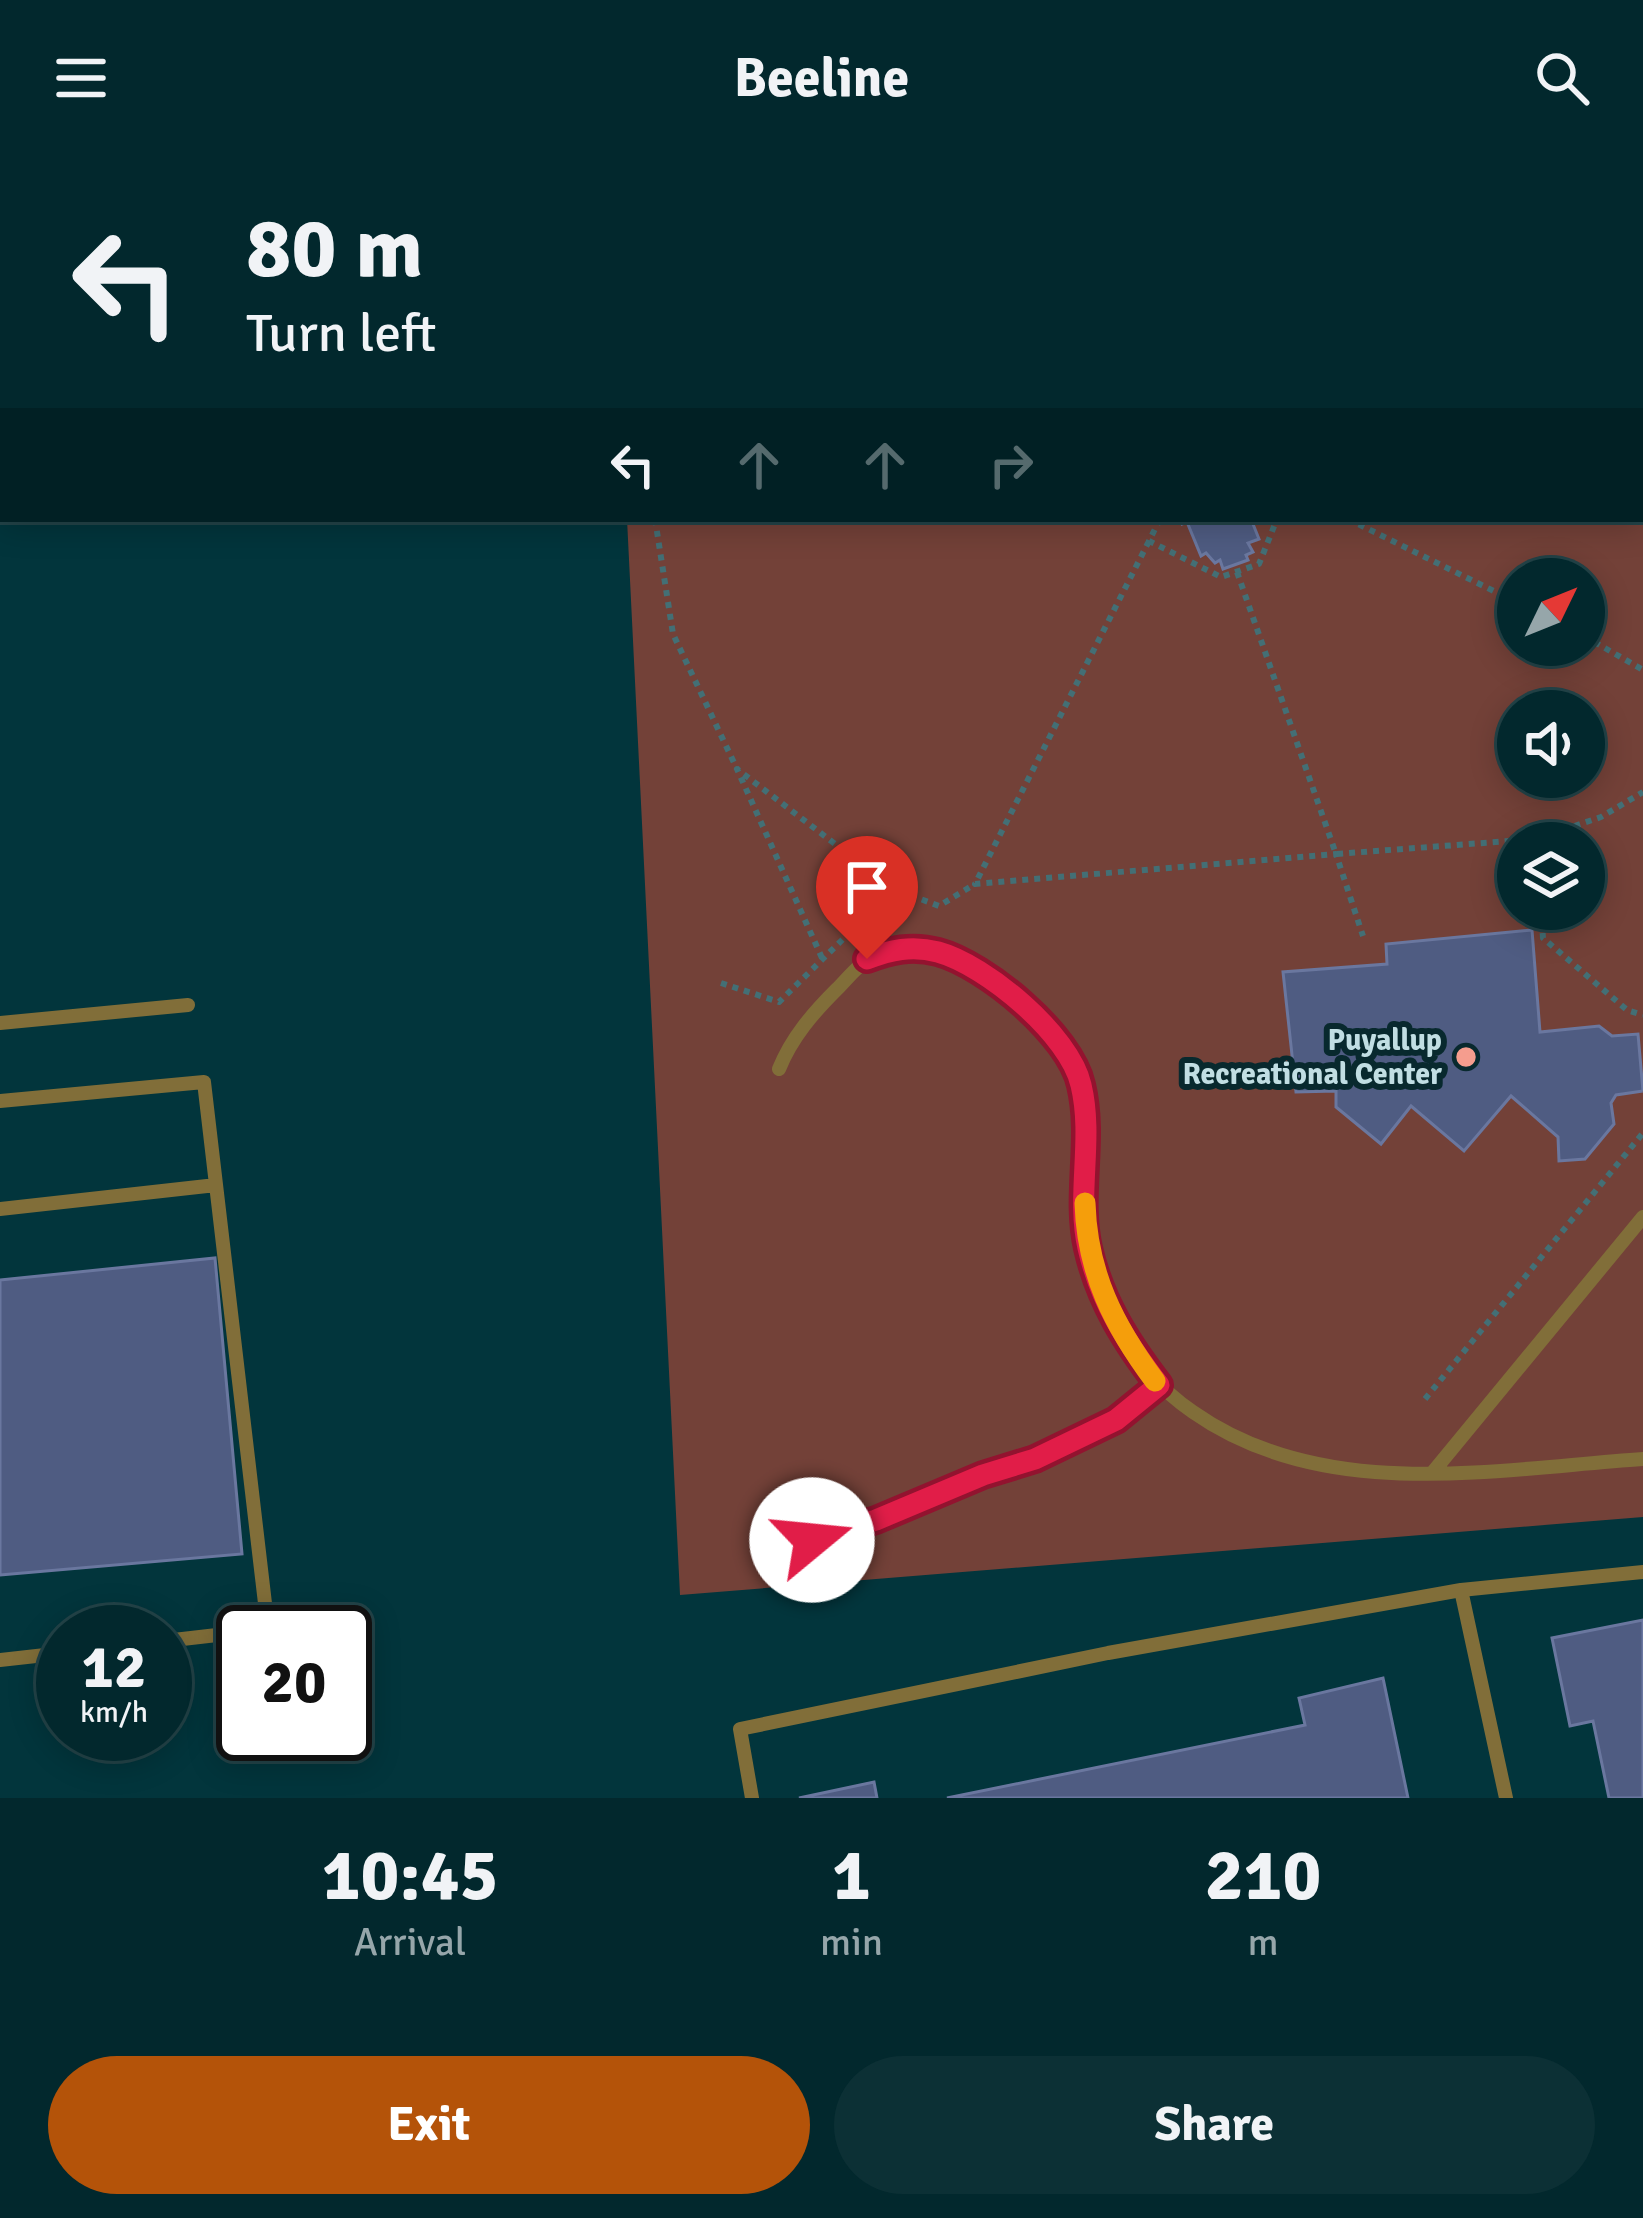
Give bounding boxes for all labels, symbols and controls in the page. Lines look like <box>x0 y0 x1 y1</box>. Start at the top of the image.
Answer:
icon: menu <box>48 45 114 111</box>
text: Beeline <box>734 45 909 112</box>
icon: search <box>1529 45 1595 111</box>
text: 80 m <box>246 197 423 301</box>
icon: left <box>48 204 204 360</box>
text: Turn left <box>246 300 436 367</box>
icon: left <box>600 432 666 498</box>
icon: ahead <box>726 432 792 498</box>
icon: ahead <box>852 432 918 498</box>
icon: right <box>978 432 1044 498</box>
north arrow <box>1497 558 1605 666</box>
map controls <box>1497 558 1605 930</box>
button: sound <box>1497 690 1605 798</box>
button: layers <box>1497 822 1605 930</box>
pin <box>816 836 918 959</box>
icon: arrive <box>834 854 900 920</box>
place label: Puyallup Recreational Center <box>1182 1022 1442 1093</box>
marker: Puyallup Recreational Center <box>1453 1044 1479 1070</box>
position arrow <box>749 1477 875 1603</box>
speed limit sign: 20 <box>216 1605 372 1761</box>
text: 12 <box>82 1631 146 1705</box>
text: km/h <box>80 1694 148 1731</box>
text: 10:45 <box>322 1831 498 1920</box>
text: 1 <box>832 1831 871 1920</box>
text: 210 <box>1205 1831 1321 1920</box>
text: Arrival <box>354 1918 466 1966</box>
text: min <box>820 1918 883 1966</box>
text: m <box>1247 1918 1279 1966</box>
button: Exit <box>48 2056 810 2194</box>
button: Share <box>834 2056 1595 2194</box>

